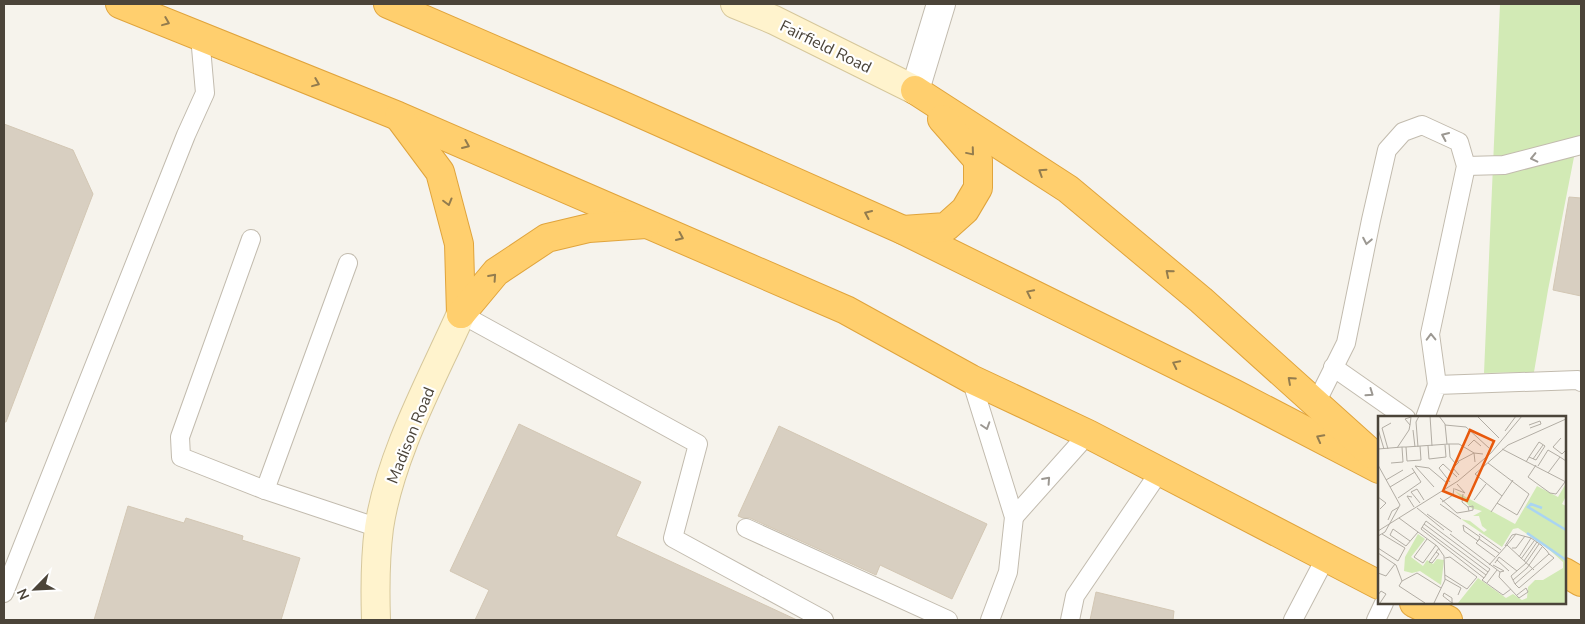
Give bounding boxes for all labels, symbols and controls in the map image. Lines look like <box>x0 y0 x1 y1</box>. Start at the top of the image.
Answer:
street label: Fairfield Road <box>776 15 875 79</box>
one-way arrow <box>161 16 170 26</box>
one-way arrow <box>311 77 320 87</box>
one-way arrow <box>1441 131 1450 142</box>
one-way arrow <box>461 139 470 150</box>
one-way arrow <box>966 146 974 155</box>
one-way arrow <box>1530 152 1539 163</box>
one-way arrow <box>1038 169 1048 178</box>
one-way arrow <box>442 197 453 206</box>
one-way arrow <box>864 210 873 221</box>
one-way arrow <box>675 231 684 242</box>
one-way arrow <box>1362 236 1373 245</box>
one-way arrow <box>1166 271 1175 279</box>
one-way arrow <box>487 273 496 282</box>
one-way arrow <box>1026 288 1035 299</box>
one-way arrow <box>1426 333 1437 341</box>
one-way arrow <box>1172 360 1181 370</box>
one-way arrow <box>1288 377 1297 386</box>
street label: Madison Road <box>382 384 440 487</box>
one-way arrow <box>1364 387 1374 396</box>
inset map <box>1378 416 1565 604</box>
one-way arrow <box>980 421 990 429</box>
one-way arrow <box>1316 434 1325 444</box>
one-way arrow <box>1041 477 1050 486</box>
north arrow <box>10 564 60 614</box>
text: N <box>13 585 34 603</box>

